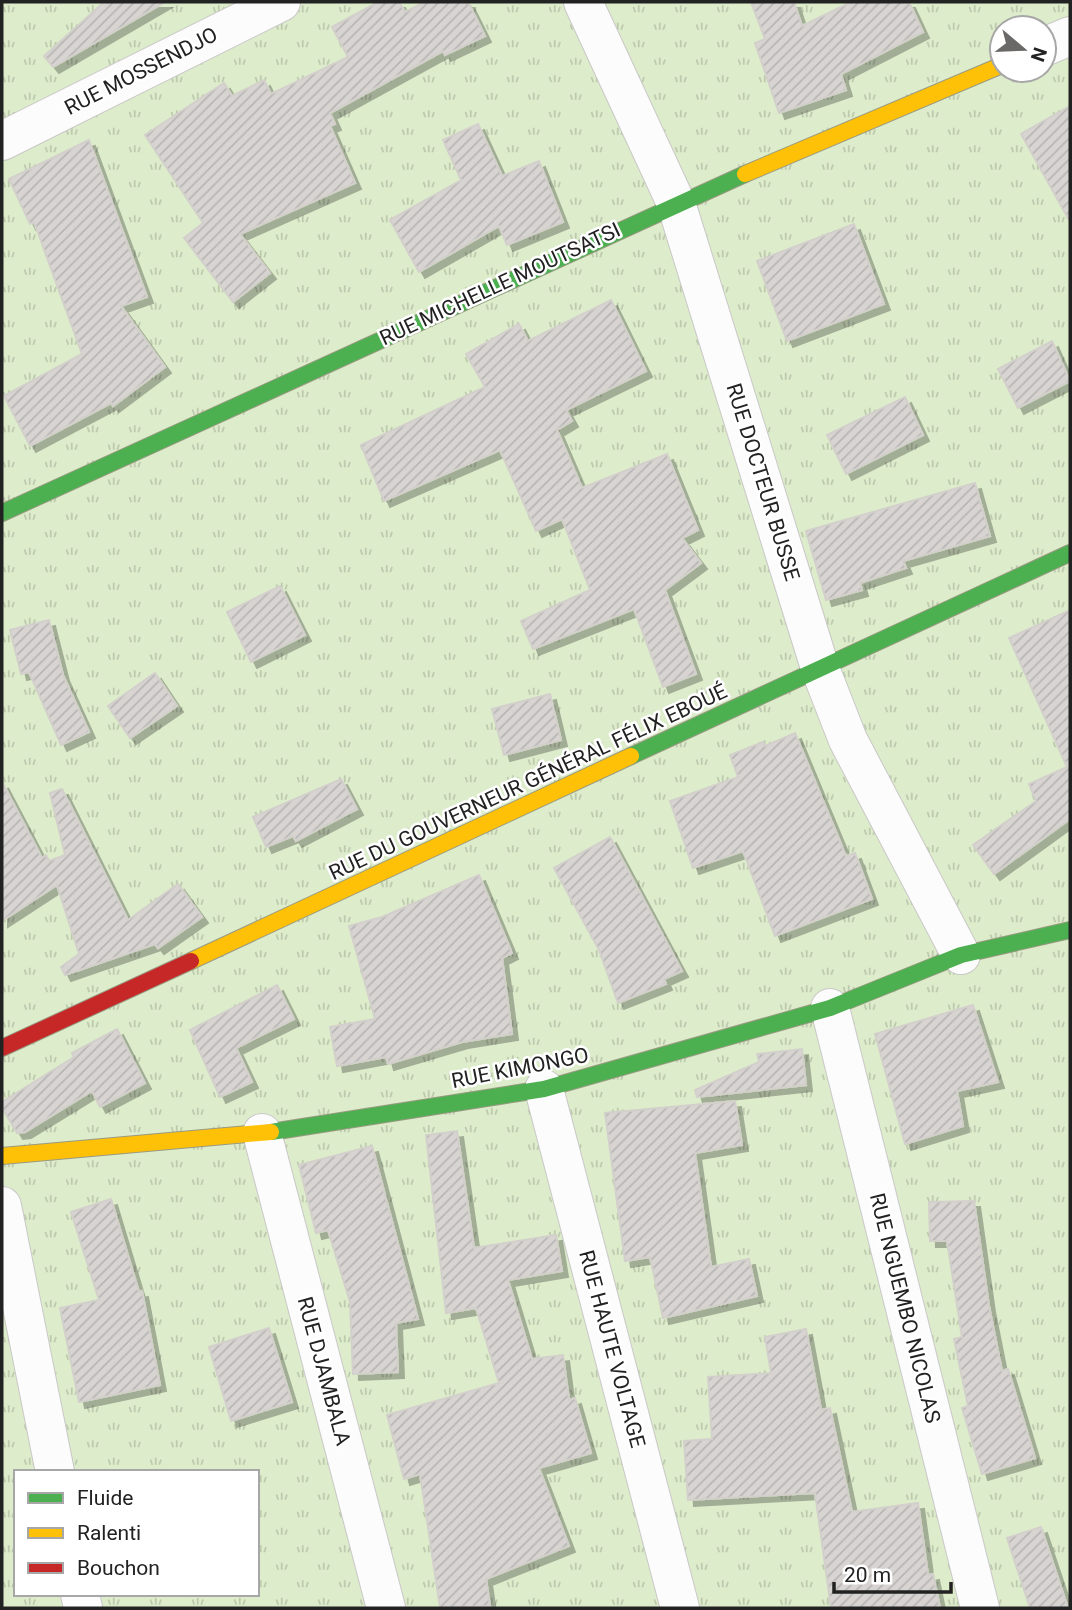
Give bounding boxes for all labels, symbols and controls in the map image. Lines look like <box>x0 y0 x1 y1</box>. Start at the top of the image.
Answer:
north arrow <box>988 14 1058 84</box>
street label: RUE MOSSENDJO <box>61 22 221 120</box>
text: N <box>1026 44 1052 64</box>
street label: RUE MICHELLE MOUTSATSI <box>376 218 624 350</box>
street label: RUE DOCTEUR BUSSE <box>722 380 804 584</box>
street label: RUE DU GOUVERNEUR GÉNÉRAL FÉLIX EBOUÉ <box>325 679 731 885</box>
street label: RUE KIMONGO <box>449 1043 591 1093</box>
street label: RUE NGUEMBO NICOLAS <box>865 1191 945 1425</box>
street label: RUE HAUTE VOLTAGE <box>574 1248 650 1450</box>
street label: RUE DJAMBALA <box>293 1294 355 1448</box>
legend <box>14 1470 259 1596</box>
text: Fluide <box>77 1486 133 1510</box>
text: Ralenti <box>77 1521 141 1545</box>
scale bar <box>834 1550 951 1594</box>
text: Bouchon <box>77 1556 160 1580</box>
text: 20 m <box>844 1563 891 1587</box>

